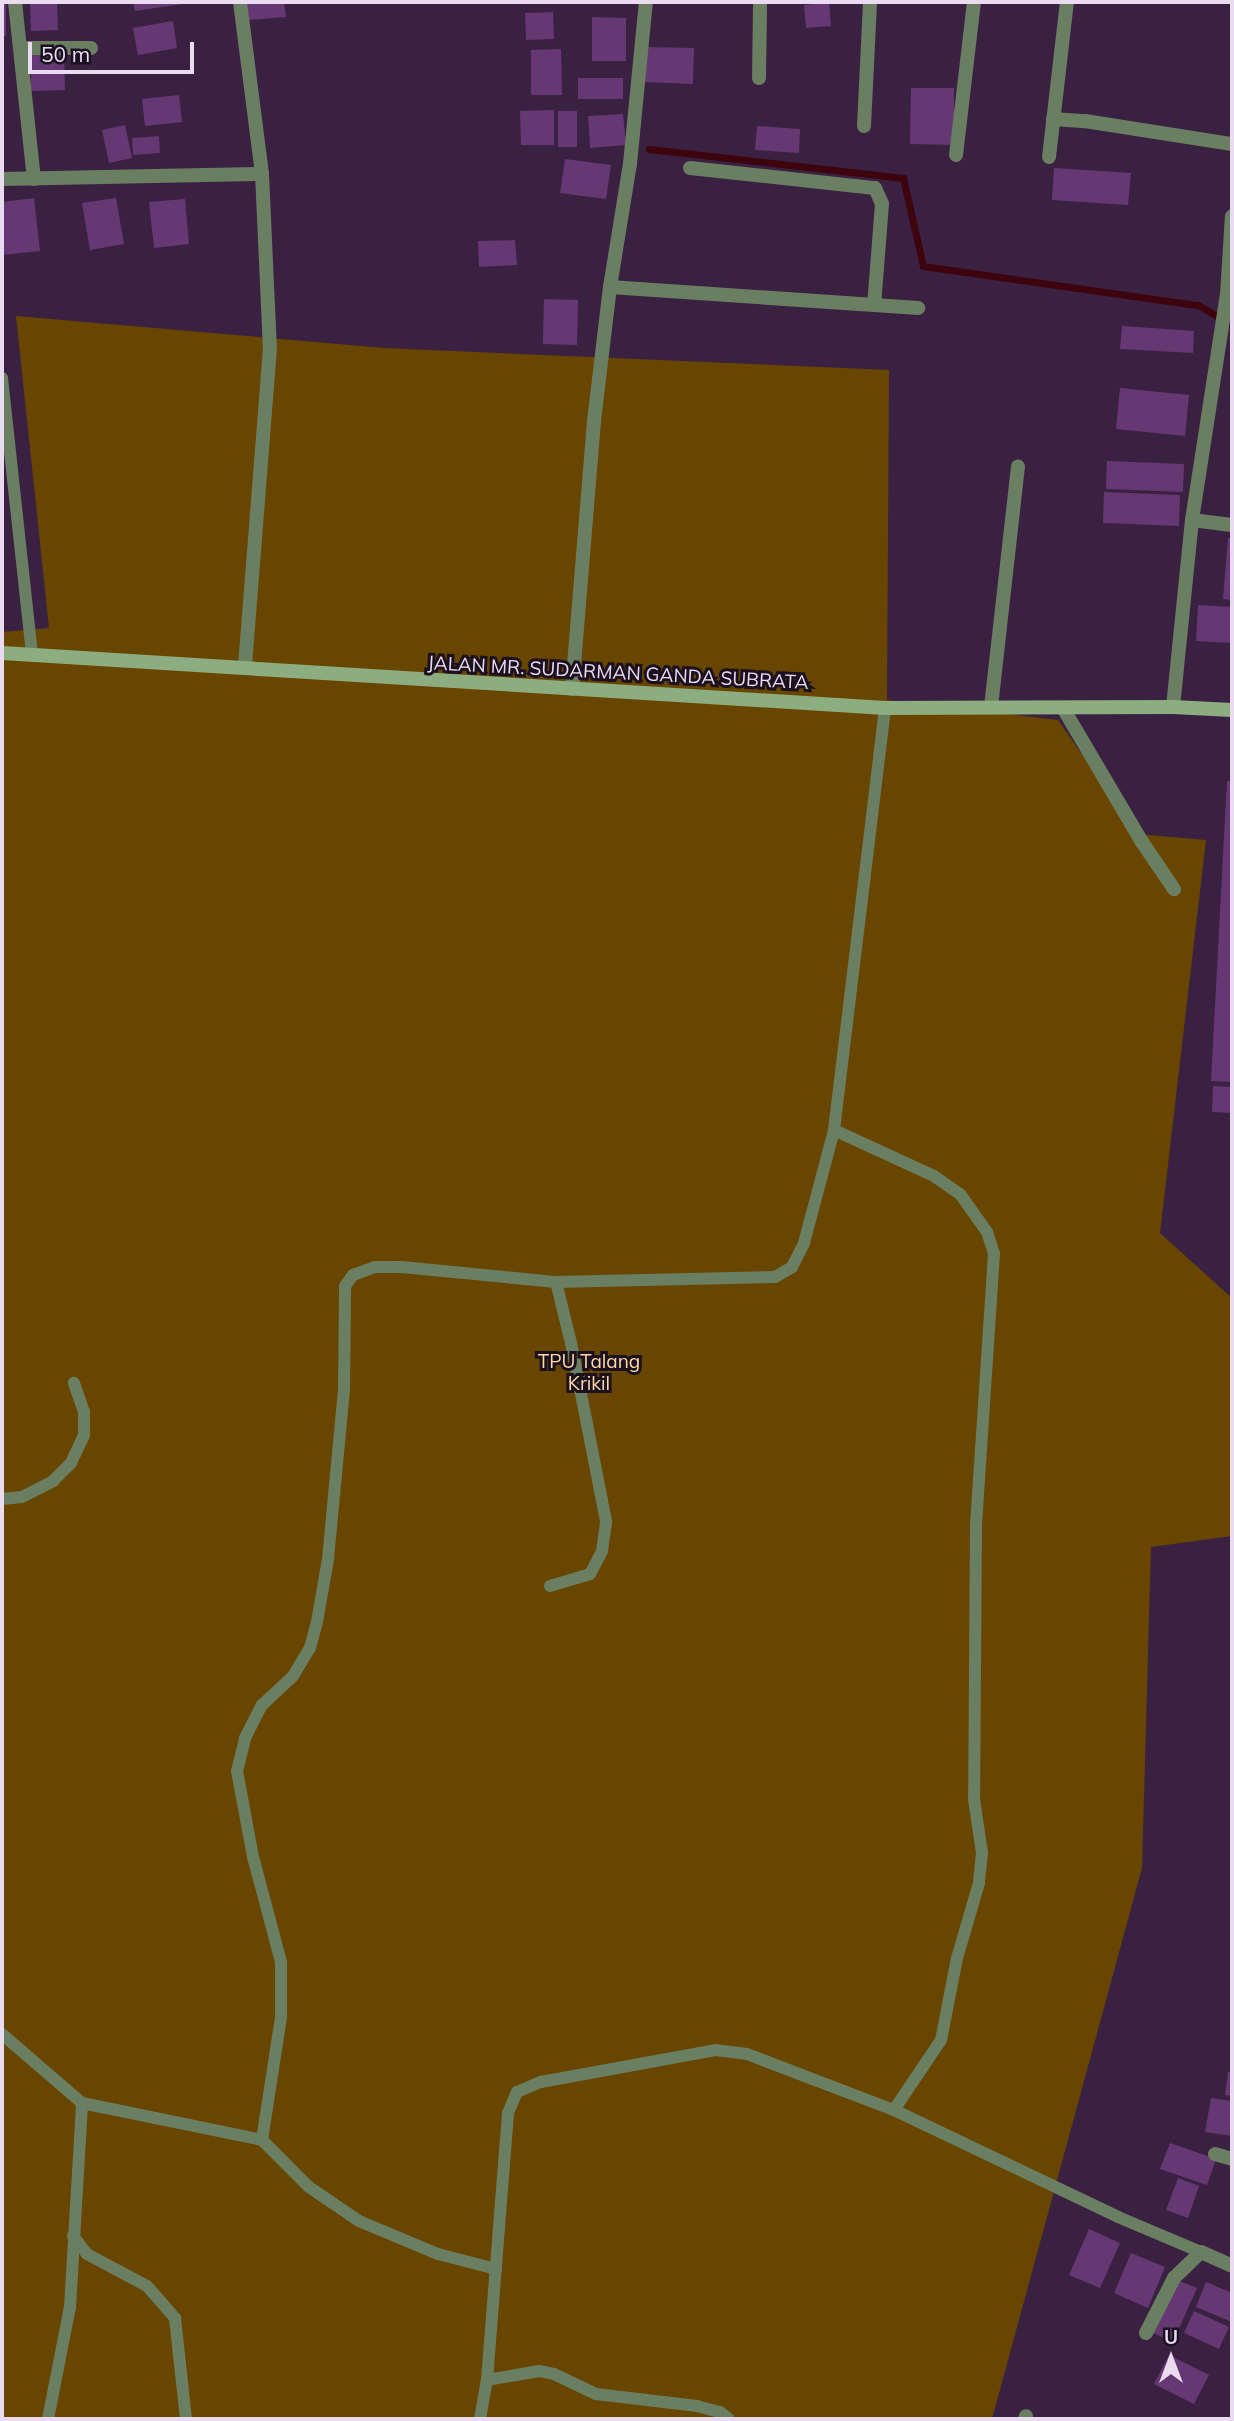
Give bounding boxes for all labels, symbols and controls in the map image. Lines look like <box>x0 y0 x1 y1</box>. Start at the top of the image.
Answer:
scale bar <box>32 28 198 72</box>
text: 50 m <box>41 41 90 67</box>
street label: JALAN MR. SUDARMAN GANDA SUBRATA <box>427 652 809 694</box>
park label: TPU Talang Krikil <box>538 1351 640 1395</box>
north arrow <box>1136 2323 1206 2393</box>
text: U <box>1164 2325 1178 2349</box>

